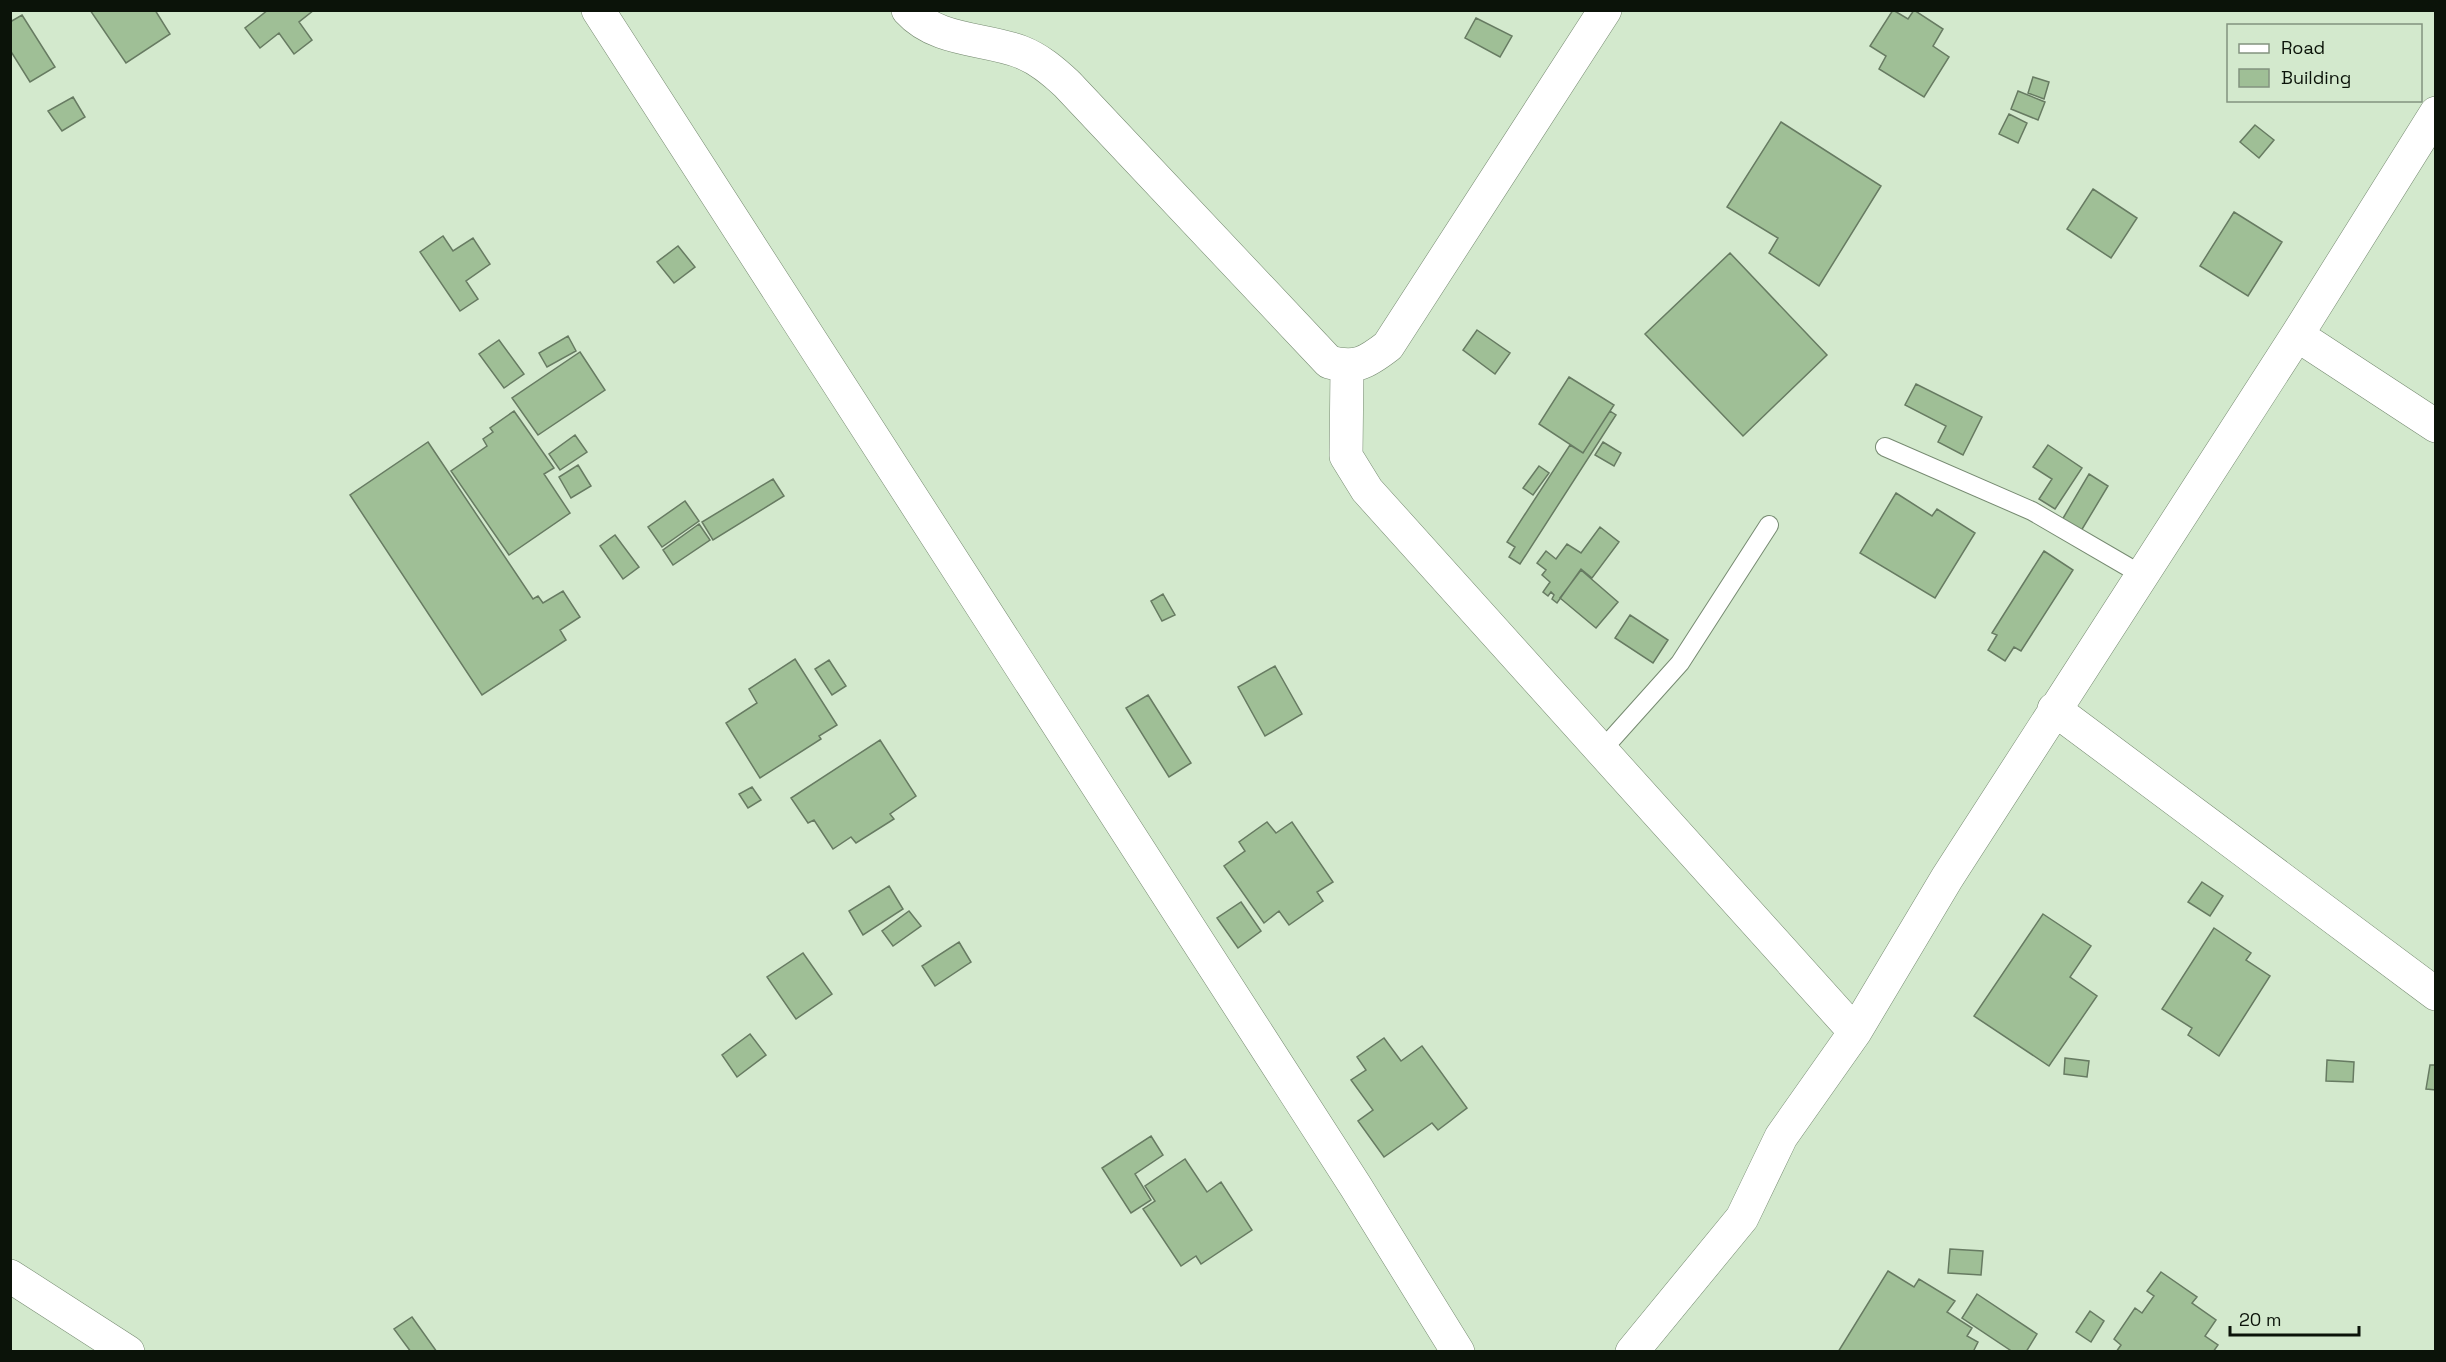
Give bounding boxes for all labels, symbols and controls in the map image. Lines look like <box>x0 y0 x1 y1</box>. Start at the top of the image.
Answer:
legend <box>2227 24 2422 102</box>
text: Road <box>2281 36 2325 59</box>
text: Building <box>2281 66 2351 89</box>
scale bar <box>2230 1299 2359 1337</box>
text: 20 m <box>2239 1308 2282 1331</box>

